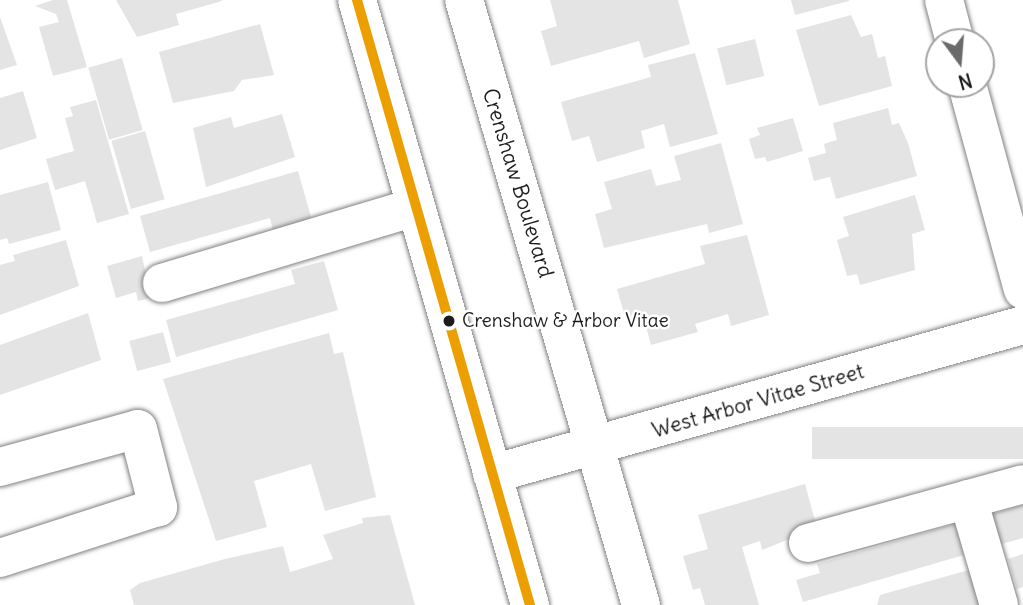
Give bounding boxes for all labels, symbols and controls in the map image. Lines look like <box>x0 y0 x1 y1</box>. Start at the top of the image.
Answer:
north arrow <box>925 28 995 98</box>
text: N <box>956 68 975 95</box>
street label: Crenshaw Boulevard <box>477 85 559 281</box>
place label: Crenshaw & Arbor Vitae <box>462 310 669 332</box>
marker: Crenshaw & Arbor Vitae <box>442 314 456 328</box>
street label: West Arbor Vitae Street <box>649 359 867 443</box>

